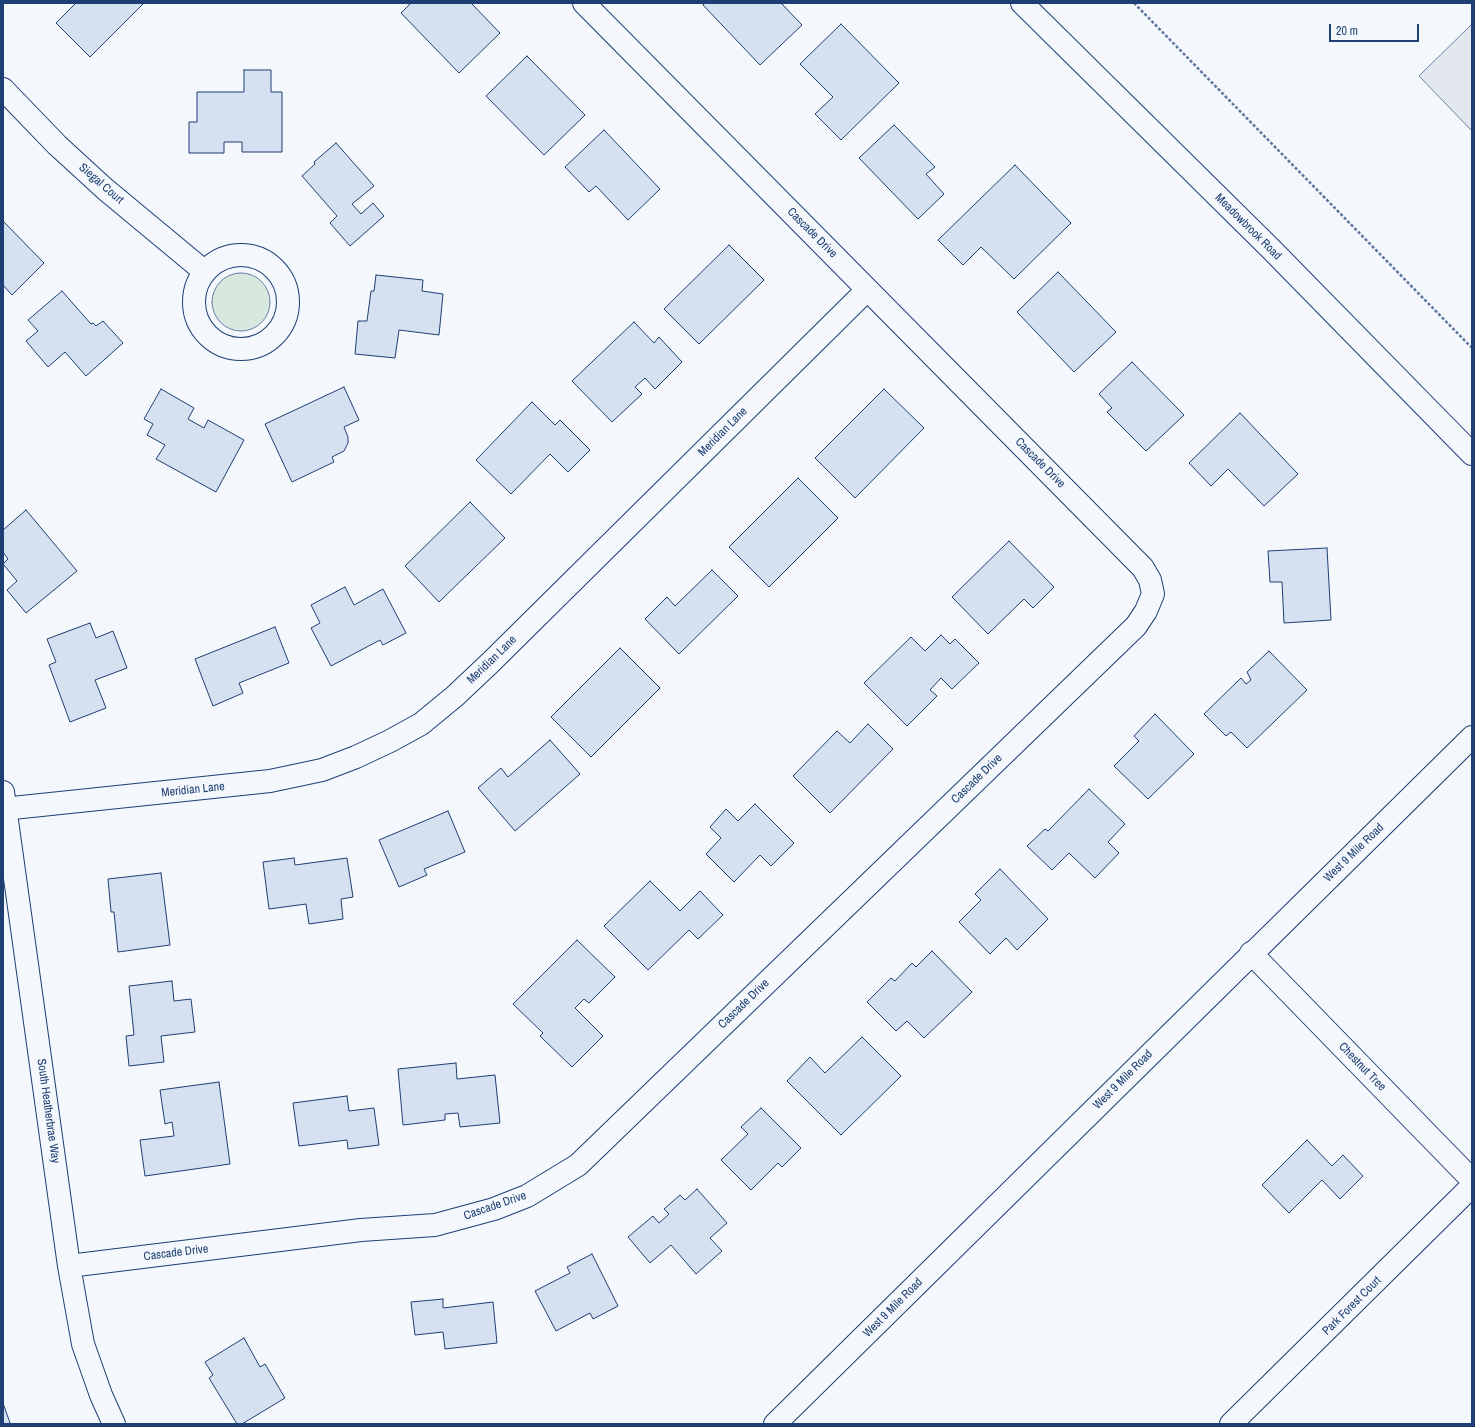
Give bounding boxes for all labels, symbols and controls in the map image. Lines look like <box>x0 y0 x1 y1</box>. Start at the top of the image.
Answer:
scale bar <box>1331 16 1421 42</box>
text: 20 m <box>1336 23 1358 39</box>
street label: Siegal Court <box>76 161 126 207</box>
street label: Meadowbrook Road <box>1212 191 1284 263</box>
street label: Cascade Drive <box>784 205 840 261</box>
street label: Meridian Lane <box>695 404 751 460</box>
street label: Cascade Drive <box>1012 435 1068 491</box>
street label: Meridian Lane <box>464 633 520 687</box>
street label: Cascade Drive <box>949 751 1005 807</box>
street label: Meridian Lane <box>161 780 225 800</box>
street label: West 9 Mile Road <box>1321 821 1387 885</box>
street label: Cascade Drive <box>716 976 772 1032</box>
street label: Chestnut Tree <box>1335 1040 1389 1094</box>
street label: West 9 Mile Road <box>1090 1047 1156 1113</box>
street label: South Heatherbrae Way <box>34 1058 62 1164</box>
street label: Cascade Drive <box>462 1189 528 1223</box>
street label: Cascade Drive <box>143 1242 209 1264</box>
street label: Park Forest Court <box>1320 1274 1384 1338</box>
street label: West 9 Mile Road <box>860 1275 926 1341</box>

